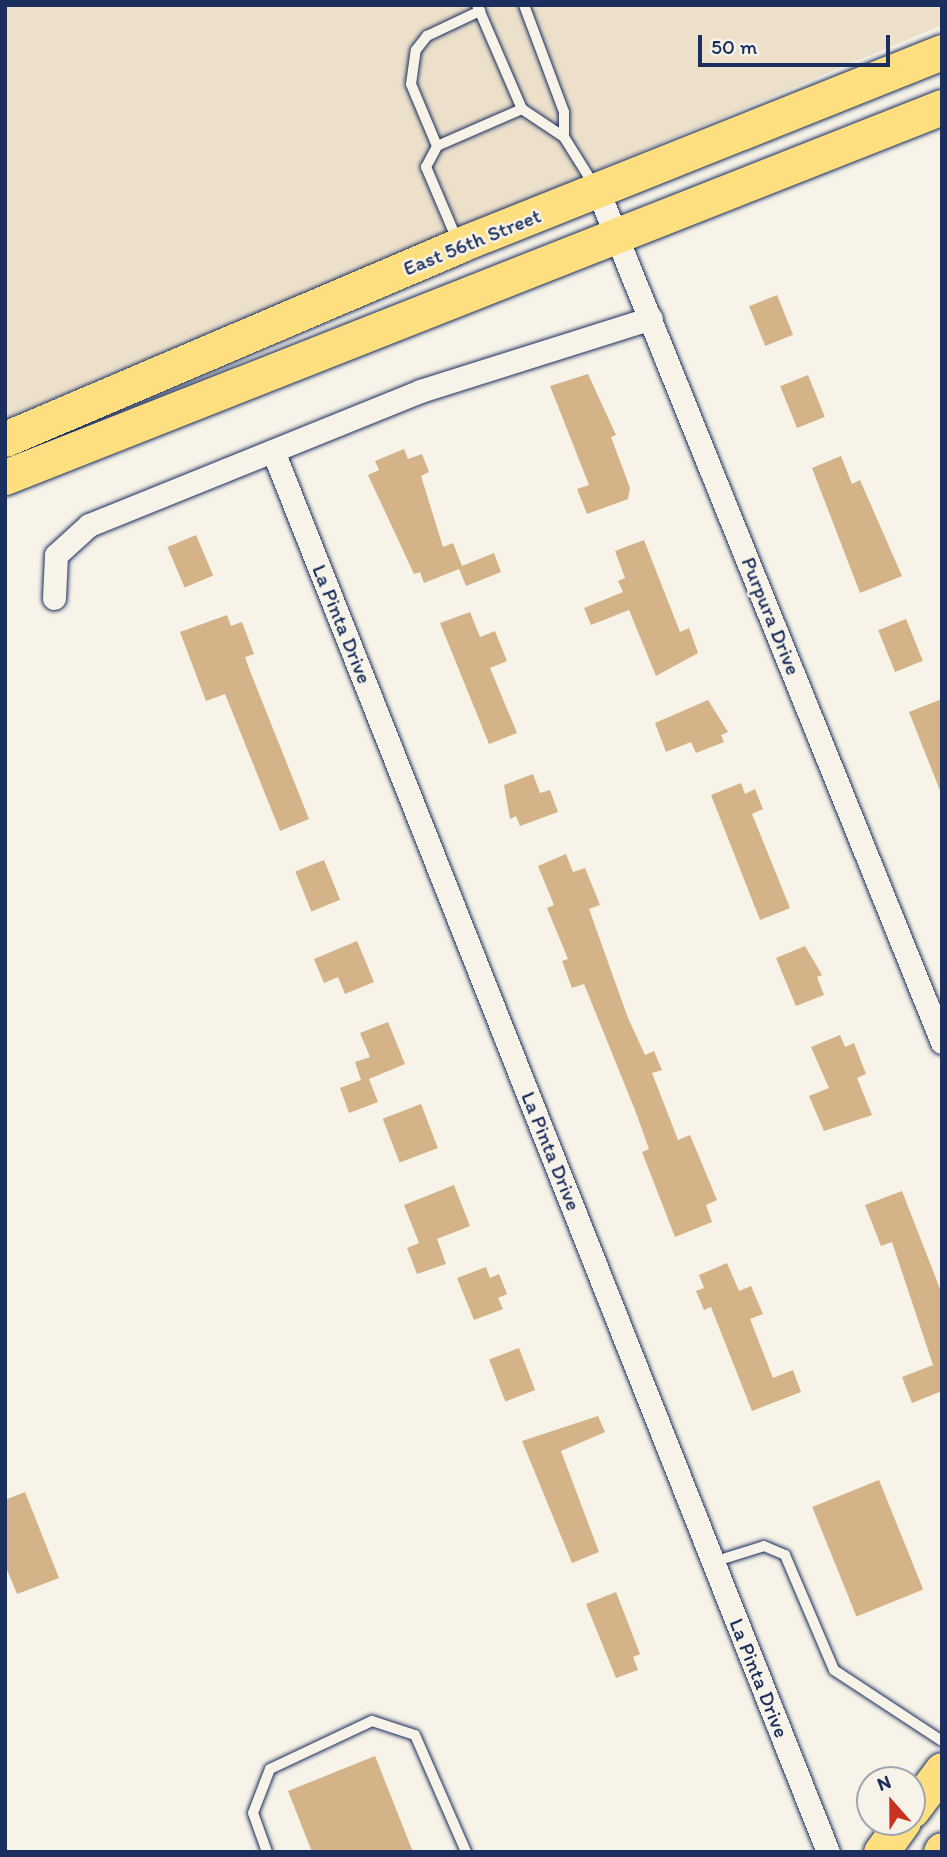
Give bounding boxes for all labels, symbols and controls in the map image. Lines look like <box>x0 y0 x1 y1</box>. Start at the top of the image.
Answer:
scale bar <box>702 21 894 65</box>
text: 50 m <box>711 34 757 59</box>
street label: East 56th Street <box>400 203 544 281</box>
street label: Purpura Drive <box>736 553 806 679</box>
street label: La Pinta Drive <box>307 561 377 687</box>
street label: La Pinta Drive <box>516 1088 586 1214</box>
street label: La Pinta Drive <box>724 1615 794 1741</box>
north arrow <box>856 1766 926 1836</box>
text: N <box>874 1770 894 1796</box>

